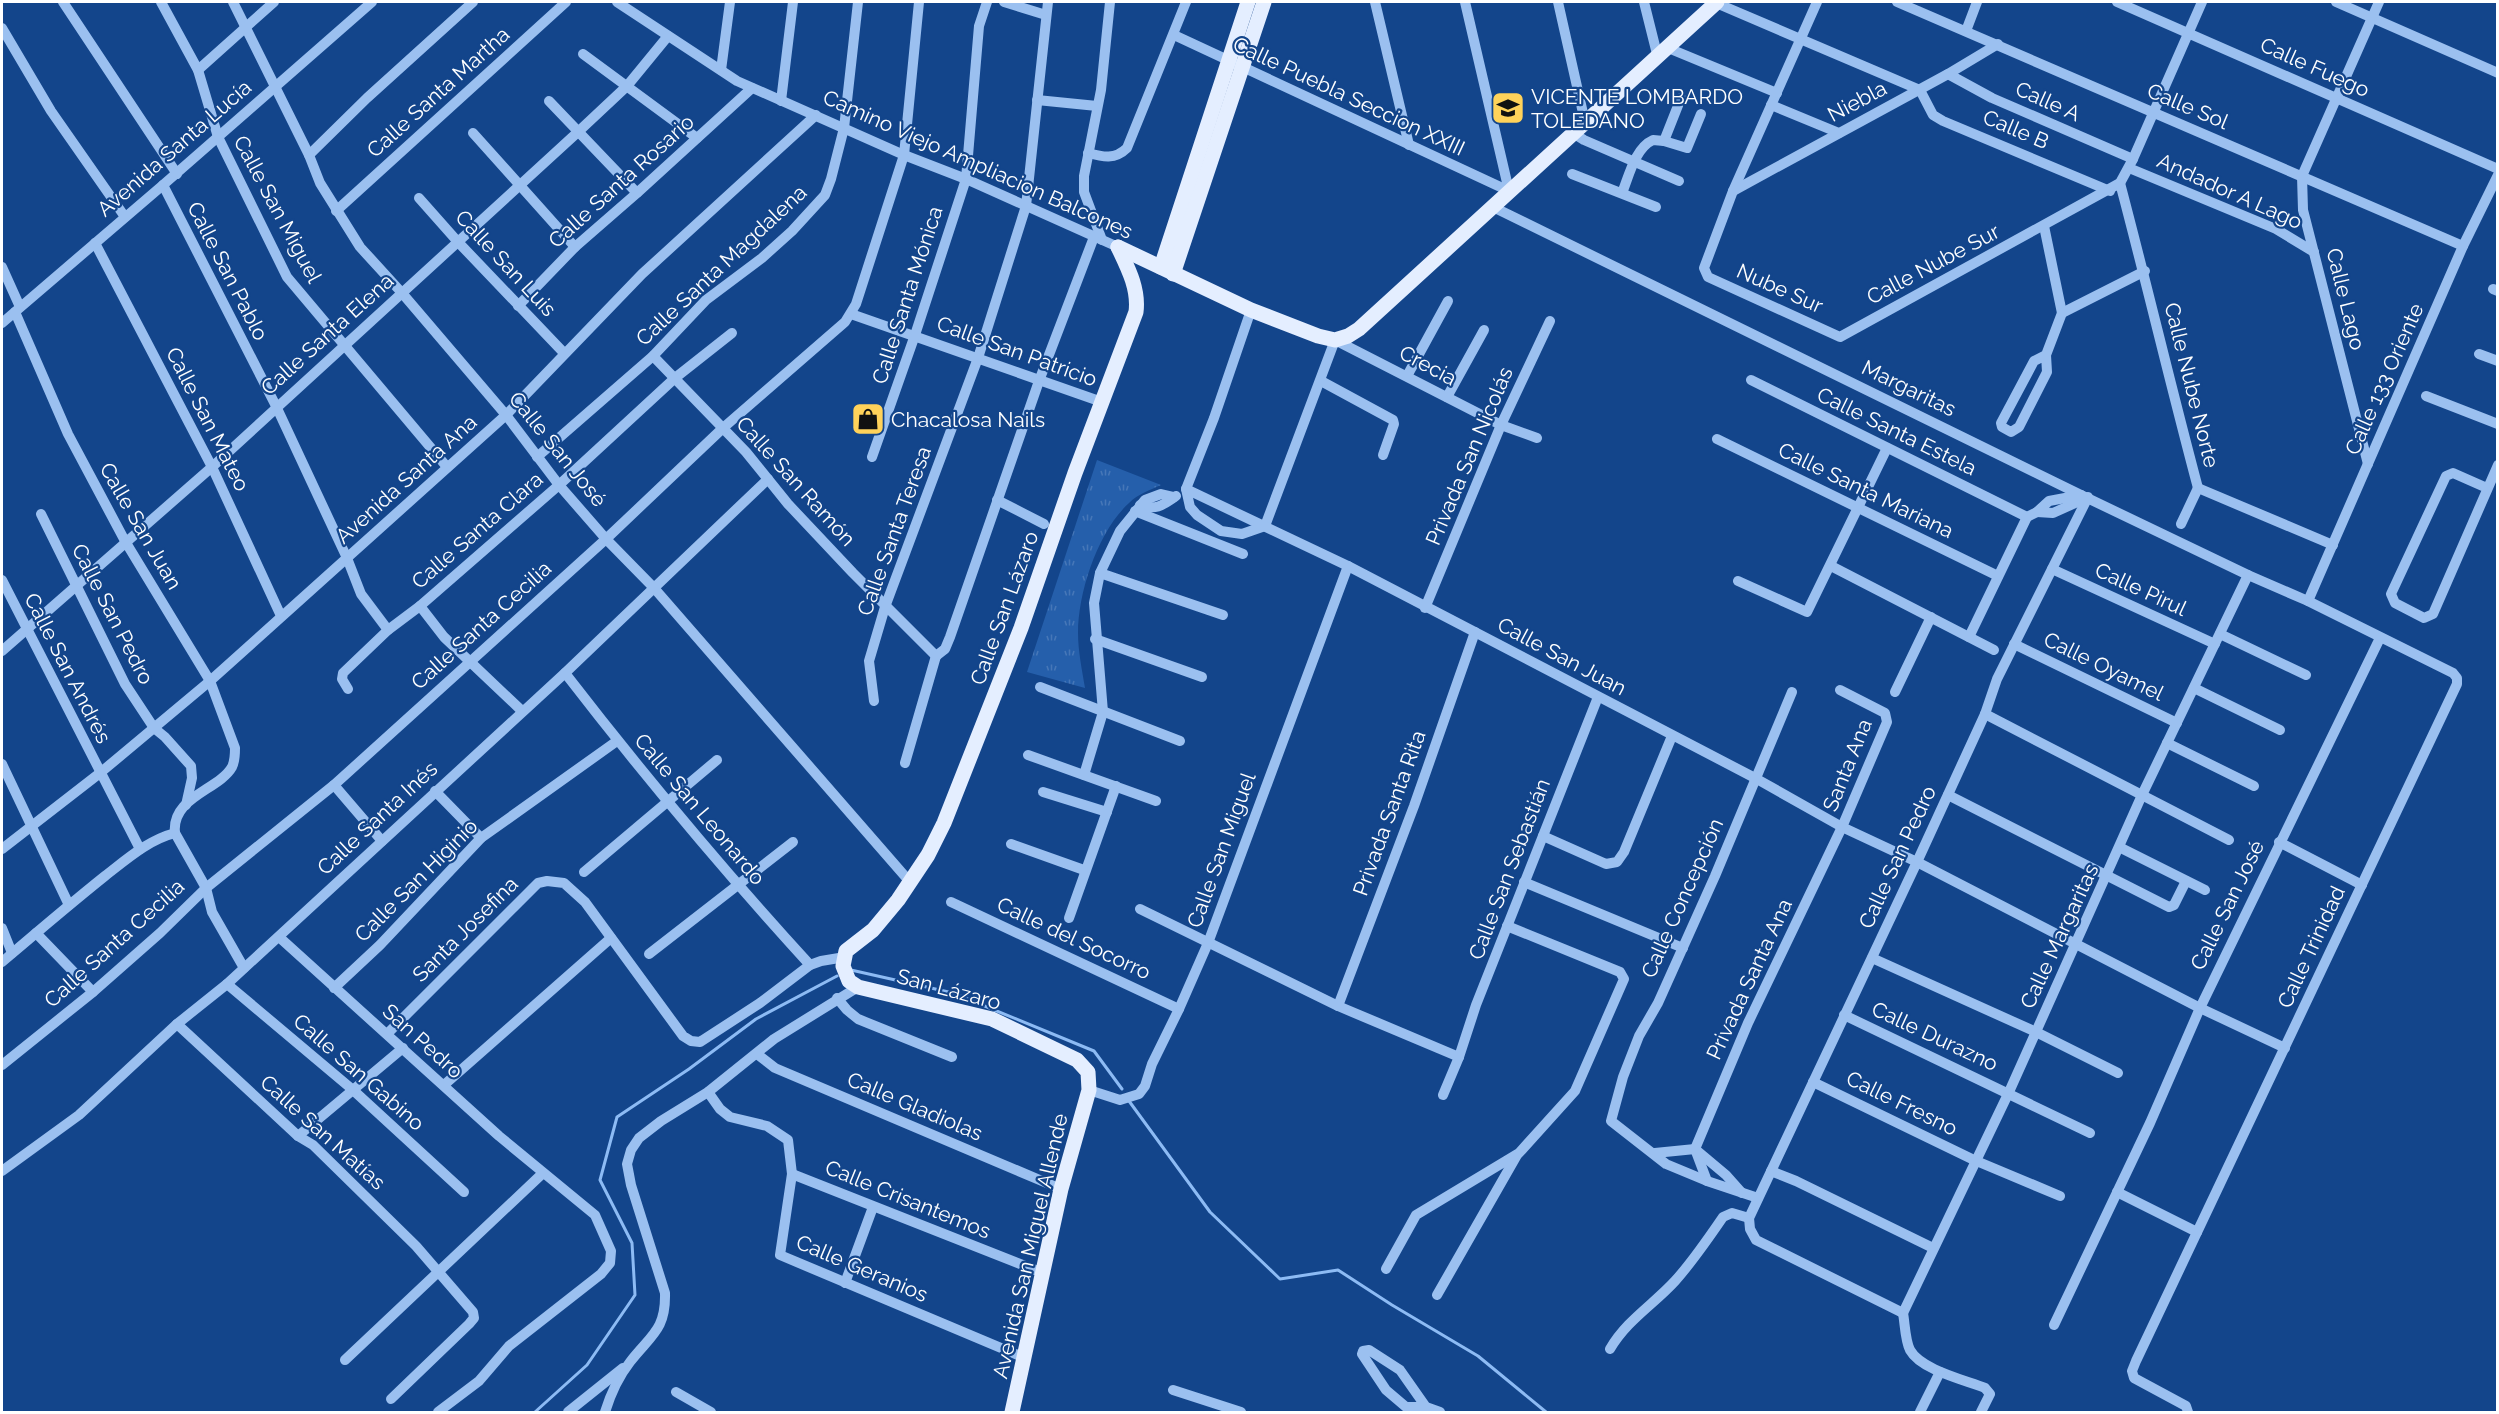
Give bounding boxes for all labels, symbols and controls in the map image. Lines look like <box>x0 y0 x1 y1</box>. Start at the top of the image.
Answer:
street label: Calle Santa Martha <box>362 21 514 163</box>
street label: Calle Puebla Seccion XXIII <box>1229 31 1469 161</box>
street label: Calle Fuego <box>2257 32 2373 102</box>
street label: Avenida Santa Lucía <box>92 74 256 222</box>
street label: Niebla <box>1823 75 1891 127</box>
street label: Calle A <box>2012 76 2084 126</box>
street label: Calle Sol <box>2144 78 2233 134</box>
street label: Camino Viejo Ampliacion Balcones <box>819 84 1137 244</box>
place label: VICENTE LOMBARDO TOLEDANO <box>1531 84 1743 133</box>
school or university icon: VICENTE LOMBARDO TOLEDANO <box>1490 90 1526 126</box>
street label: Calle B <box>1979 104 2053 154</box>
street label: Calle Santa Rosario <box>543 109 699 253</box>
street label: Calle San Miguel <box>229 131 327 287</box>
street label: Andador A Lago <box>2154 148 2306 234</box>
street label: Calle Santa Magdalena <box>631 179 811 351</box>
street label: Calle San Pablo <box>182 197 274 345</box>
street label: Calle Santa Mónica <box>866 203 948 387</box>
street label: Calle San Luis <box>450 205 562 321</box>
street label: Calle Nube Sur <box>1862 218 2004 310</box>
street label: Calle Lago <box>2321 245 2371 353</box>
street label: Nube Sur <box>1733 258 1828 318</box>
street label: Calle Santa Elena <box>256 268 398 400</box>
street label: Calle 133 Oriente <box>2339 299 2429 459</box>
street label: Calle Nube Norte <box>2159 300 2225 470</box>
street label: Calle San Patricio <box>933 310 1101 392</box>
street label: Crecia <box>1395 340 1461 390</box>
street label: Calle San Mateo <box>161 343 255 495</box>
street label: Margaritas <box>1858 354 1960 422</box>
street label: Privada San Nicolás <box>1420 363 1518 549</box>
street label: Calle Santa Estela <box>1813 382 1981 480</box>
street label: Calle San José <box>504 386 612 512</box>
shop icon: Chacalosa Nails <box>850 401 886 437</box>
place label: Chacalosa Nails <box>891 407 1045 432</box>
street label: Avenida Santa Ana <box>330 409 482 549</box>
street label: Calle San Ramón <box>731 411 861 551</box>
street label: Calle Santa Mariana <box>1774 437 1958 543</box>
street label: Calle Santa Teresa <box>852 443 936 619</box>
street label: Calle San Juan <box>95 458 187 594</box>
street label: Calle Santa Clara <box>406 466 548 594</box>
street label: Calle San Lázaro <box>965 528 1043 688</box>
street label: Calle San Pedro <box>67 539 159 689</box>
street label: Calle Santa Cecilia <box>406 556 556 694</box>
street label: Calle Pirul <box>2091 557 2191 621</box>
street label: Calle San Andrés <box>19 589 117 747</box>
street label: Calle San Juan <box>1493 612 1631 700</box>
street label: Calle Oyamel <box>2040 626 2168 706</box>
street label: Santa Ana <box>1817 715 1877 815</box>
street label: Privada Santa Rita <box>1347 727 1431 899</box>
street label: Calle San Leonardo <box>629 728 771 890</box>
street label: Calle Santa Inés <box>312 756 442 880</box>
street label: Calle San Miguel <box>1181 769 1261 931</box>
street label: Calle San Sebastián <box>1463 775 1555 963</box>
street label: Calle San Pedro <box>1853 782 1941 932</box>
street label: Calle San Higinio <box>349 813 483 947</box>
street label: Calle Concepción <box>1636 815 1728 981</box>
street label: Calle San José <box>2185 836 2269 974</box>
street label: Calle Margaritas <box>2015 860 2103 1012</box>
street label: Santa Josefina <box>407 871 523 987</box>
street label: Calle Santa Cecilia <box>39 874 189 1012</box>
street label: Calle Trinidad <box>2272 882 2350 1012</box>
street label: Calle del Socorro <box>993 891 1155 985</box>
street label: Privada Santa Ana <box>1701 895 1797 1063</box>
street label: San Lázaro <box>894 963 1004 1015</box>
street label: Calle Durazno <box>1868 996 2002 1076</box>
street label: San Pedro <box>378 998 468 1084</box>
street label: Calle San Gabino <box>288 1008 430 1136</box>
street label: Calle Fresno <box>1842 1065 1962 1141</box>
street label: Calle Gladiolas <box>844 1066 986 1146</box>
street label: Calle San Matías <box>255 1069 391 1195</box>
street label: Avenida San Miguel Allende <box>987 1111 1073 1381</box>
street label: Calle Crisantemos <box>822 1154 994 1244</box>
street label: Calle Geranios <box>792 1229 932 1307</box>

